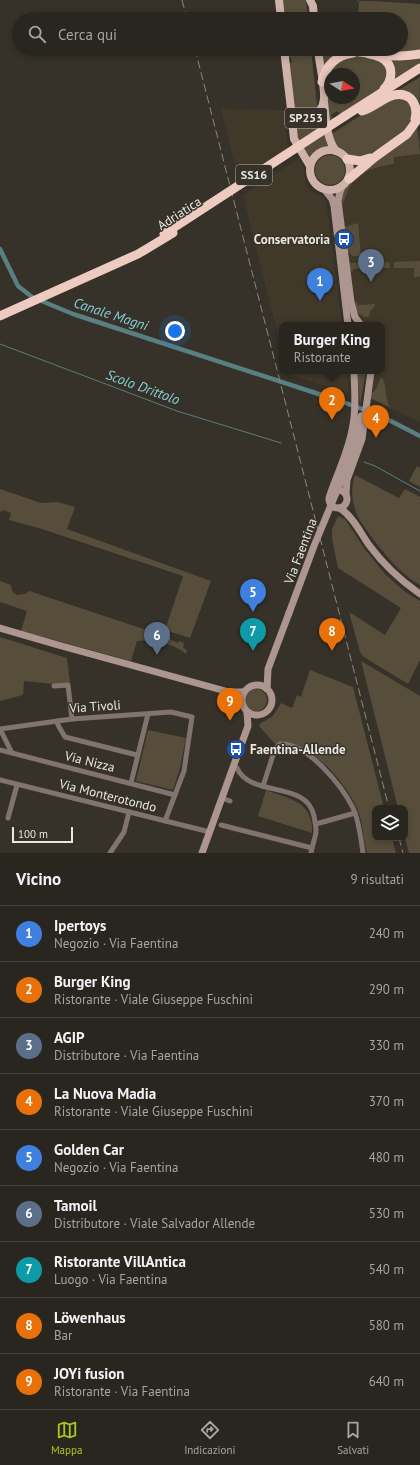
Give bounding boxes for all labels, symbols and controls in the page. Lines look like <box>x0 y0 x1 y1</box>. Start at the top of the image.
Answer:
search box <box>12 12 408 56</box>
icon: search <box>26 23 48 45</box>
text: Cerca qui <box>58 25 117 44</box>
north arrow <box>324 68 360 104</box>
road number: SP253 <box>285 108 327 128</box>
road number: SS16 <box>236 165 272 185</box>
street label: Adriatica <box>154 193 205 234</box>
bus stop icon: Conservatoria <box>333 228 355 250</box>
place label: Conservatoria <box>254 231 330 248</box>
pin: 3 <box>358 249 384 282</box>
pin: 1 <box>307 268 333 301</box>
water label: Canale Magni <box>71 293 151 335</box>
your location <box>165 321 185 341</box>
popup <box>279 322 385 374</box>
text: Burger King <box>294 330 370 349</box>
text: Ristorante <box>294 349 351 366</box>
water label: Scolo Drittolo <box>104 365 182 409</box>
pin: 2 <box>319 387 345 420</box>
pin: 4 <box>363 405 389 438</box>
street label: Via Faentina <box>280 516 321 587</box>
pin: 5 <box>240 579 266 612</box>
pin: 7 <box>240 618 266 651</box>
pin: 8 <box>319 618 345 651</box>
pin: 6 <box>144 622 170 655</box>
pin: 9 <box>217 688 243 721</box>
street label: Via Tivoli <box>68 696 121 717</box>
bus stop icon: Faentina-Allende <box>225 738 247 760</box>
place label: Faentina-Allende <box>250 741 346 758</box>
street label: Via Nizza <box>62 747 117 776</box>
street label: Via Monterotondo <box>56 775 158 816</box>
map controls <box>372 805 408 841</box>
button: layers <box>372 805 408 841</box>
scale bar <box>12 825 73 844</box>
text: 100 m <box>18 827 48 841</box>
text: Vicino <box>16 868 61 890</box>
text: 9 risultati <box>351 871 404 888</box>
text: Ipertoys <box>54 916 106 935</box>
text: 1 <box>25 925 33 942</box>
text: 240 m <box>369 925 404 942</box>
text: Negozio · Via Faentina <box>54 935 178 952</box>
text: Burger King <box>54 972 130 991</box>
text: 2 <box>25 981 33 998</box>
text: 290 m <box>369 981 404 998</box>
text: Ristorante · Viale Giuseppe Fuschini <box>54 991 253 1008</box>
text: AGIP <box>54 1028 85 1047</box>
text: 3 <box>25 1037 33 1054</box>
text: 330 m <box>369 1037 404 1054</box>
text: Distributore · Via Faentina <box>54 1047 199 1064</box>
text: La Nuova Madia <box>54 1084 156 1103</box>
text: 4 <box>25 1093 33 1110</box>
text: 370 m <box>369 1093 404 1110</box>
text: Ristorante · Viale Giuseppe Fuschini <box>54 1103 253 1120</box>
text: Golden Car <box>54 1140 124 1159</box>
text: 5 <box>25 1149 33 1166</box>
text: 480 m <box>369 1149 404 1166</box>
text: Negozio · Via Faentina <box>54 1159 178 1176</box>
text: Tamoil <box>54 1196 97 1215</box>
text: 6 <box>25 1205 33 1222</box>
text: 530 m <box>369 1205 404 1222</box>
text: Distributore · Viale Salvador Allende <box>54 1215 255 1232</box>
text: Ristorante VillAntica <box>54 1252 186 1271</box>
text: 7 <box>25 1261 33 1278</box>
text: 540 m <box>369 1261 404 1278</box>
text: Luogo · Via Faentina <box>54 1271 168 1288</box>
text: Löwenhaus <box>54 1308 126 1327</box>
text: 8 <box>25 1317 33 1334</box>
text: 580 m <box>369 1317 404 1334</box>
text: Bar <box>54 1327 72 1344</box>
text: JOYi fusion <box>54 1364 125 1383</box>
text: 9 <box>25 1373 33 1390</box>
text: 640 m <box>369 1373 404 1390</box>
text: Ristorante · Via Faentina <box>54 1383 190 1400</box>
tab: Mappa <box>51 1419 82 1457</box>
tab: Indicazioni <box>184 1419 235 1457</box>
tab: Salvati <box>337 1419 369 1457</box>

